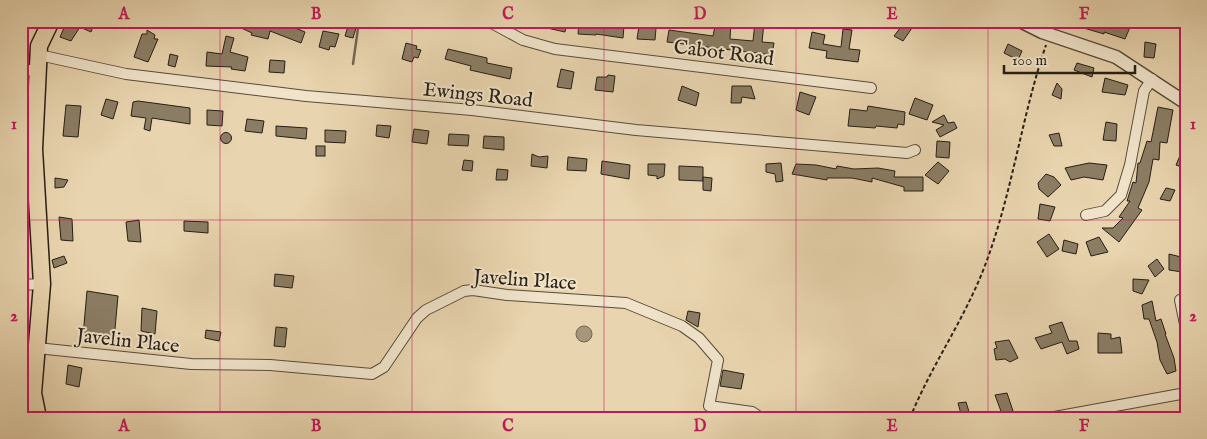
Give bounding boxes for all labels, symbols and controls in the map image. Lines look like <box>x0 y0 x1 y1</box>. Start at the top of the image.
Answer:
text: A <box>118 5 131 25</box>
text: B <box>311 5 322 25</box>
text: C <box>502 5 514 25</box>
text: D <box>694 5 707 25</box>
text: E <box>886 5 898 25</box>
text: F <box>1079 5 1090 25</box>
street label: Cabot Road <box>672 35 776 72</box>
scale bar <box>1004 42 1136 74</box>
text: 100 m <box>1012 51 1048 70</box>
street label: Ewings Road <box>422 77 534 114</box>
text: 1 <box>11 115 17 135</box>
text: 1 <box>1190 115 1196 135</box>
street label: Javelin Place <box>470 264 577 297</box>
text: 2 <box>10 307 18 327</box>
text: 2 <box>1189 307 1197 327</box>
street label: Javelin Place <box>73 323 181 359</box>
text: A <box>118 417 131 437</box>
text: B <box>311 417 322 437</box>
text: C <box>502 417 514 437</box>
text: D <box>694 417 707 437</box>
text: E <box>886 417 898 437</box>
text: F <box>1079 417 1090 437</box>

